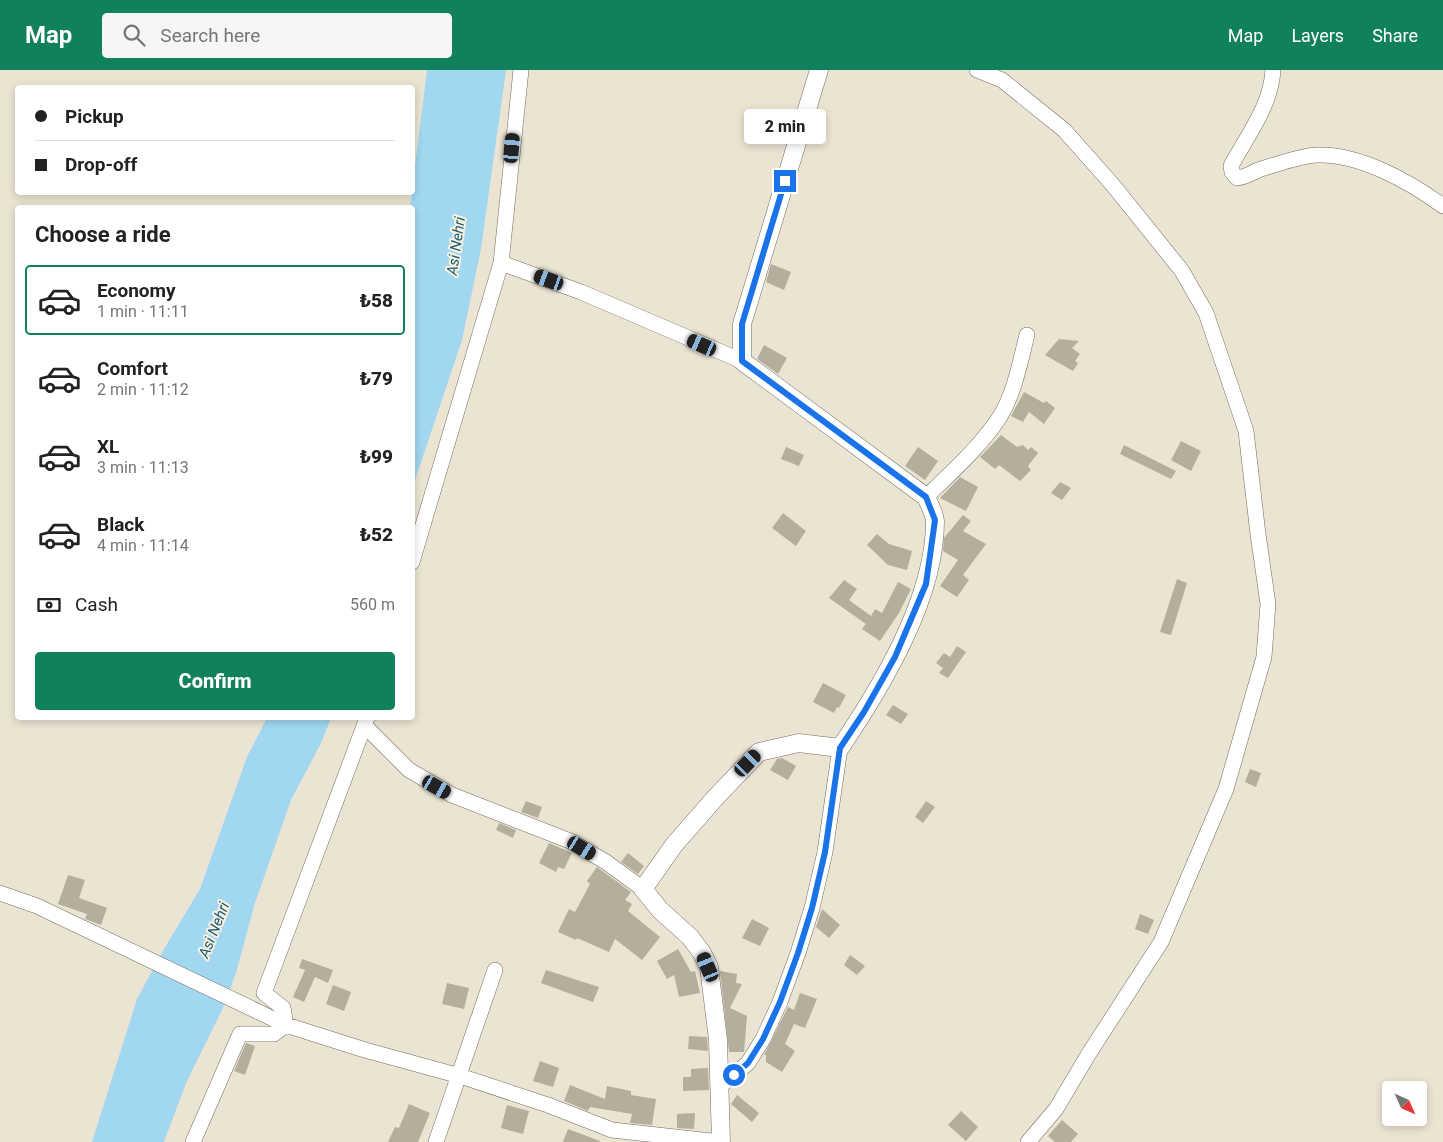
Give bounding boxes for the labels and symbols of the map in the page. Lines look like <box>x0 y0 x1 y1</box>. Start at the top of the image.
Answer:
callout: 2 min <box>744 108 826 144</box>
car <box>503 132 520 164</box>
route end <box>774 170 796 192</box>
water label: Asi Nehri <box>443 215 469 277</box>
car <box>532 268 565 292</box>
car <box>685 332 718 358</box>
car <box>732 747 763 779</box>
car <box>420 773 453 801</box>
car <box>565 834 598 862</box>
water label: Asi Nehri <box>194 899 234 962</box>
car <box>695 950 720 984</box>
route start <box>723 1064 745 1086</box>
north arrow <box>1382 1081 1428 1126</box>

